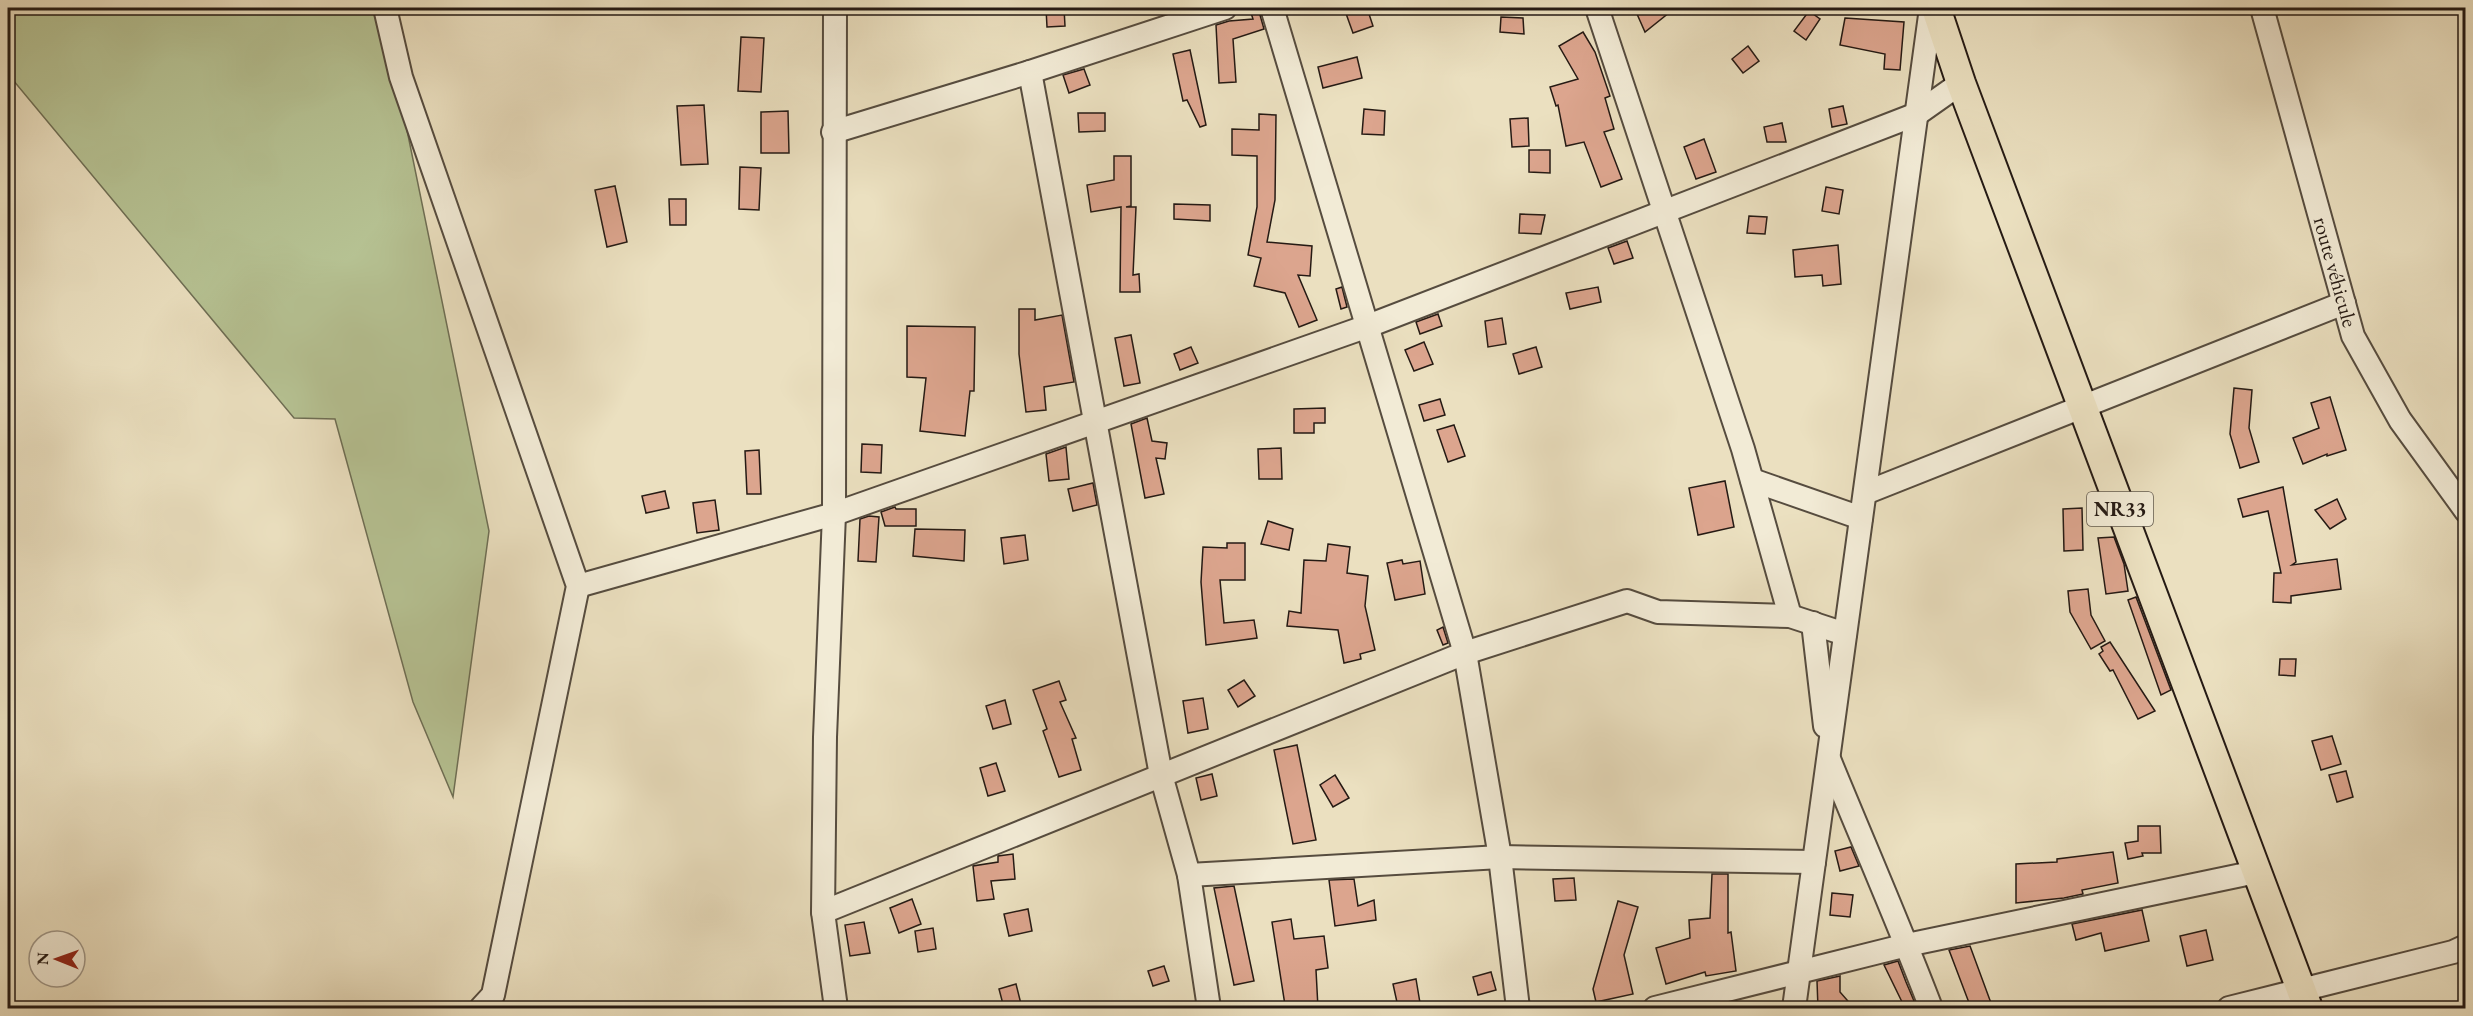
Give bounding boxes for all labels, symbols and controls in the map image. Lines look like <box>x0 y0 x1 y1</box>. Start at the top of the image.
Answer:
street label: route véhicule <box>2308 214 2364 330</box>
road number: NR33 <box>2087 492 2153 526</box>
north arrow <box>27 929 87 989</box>
text: N <box>32 952 53 965</box>

